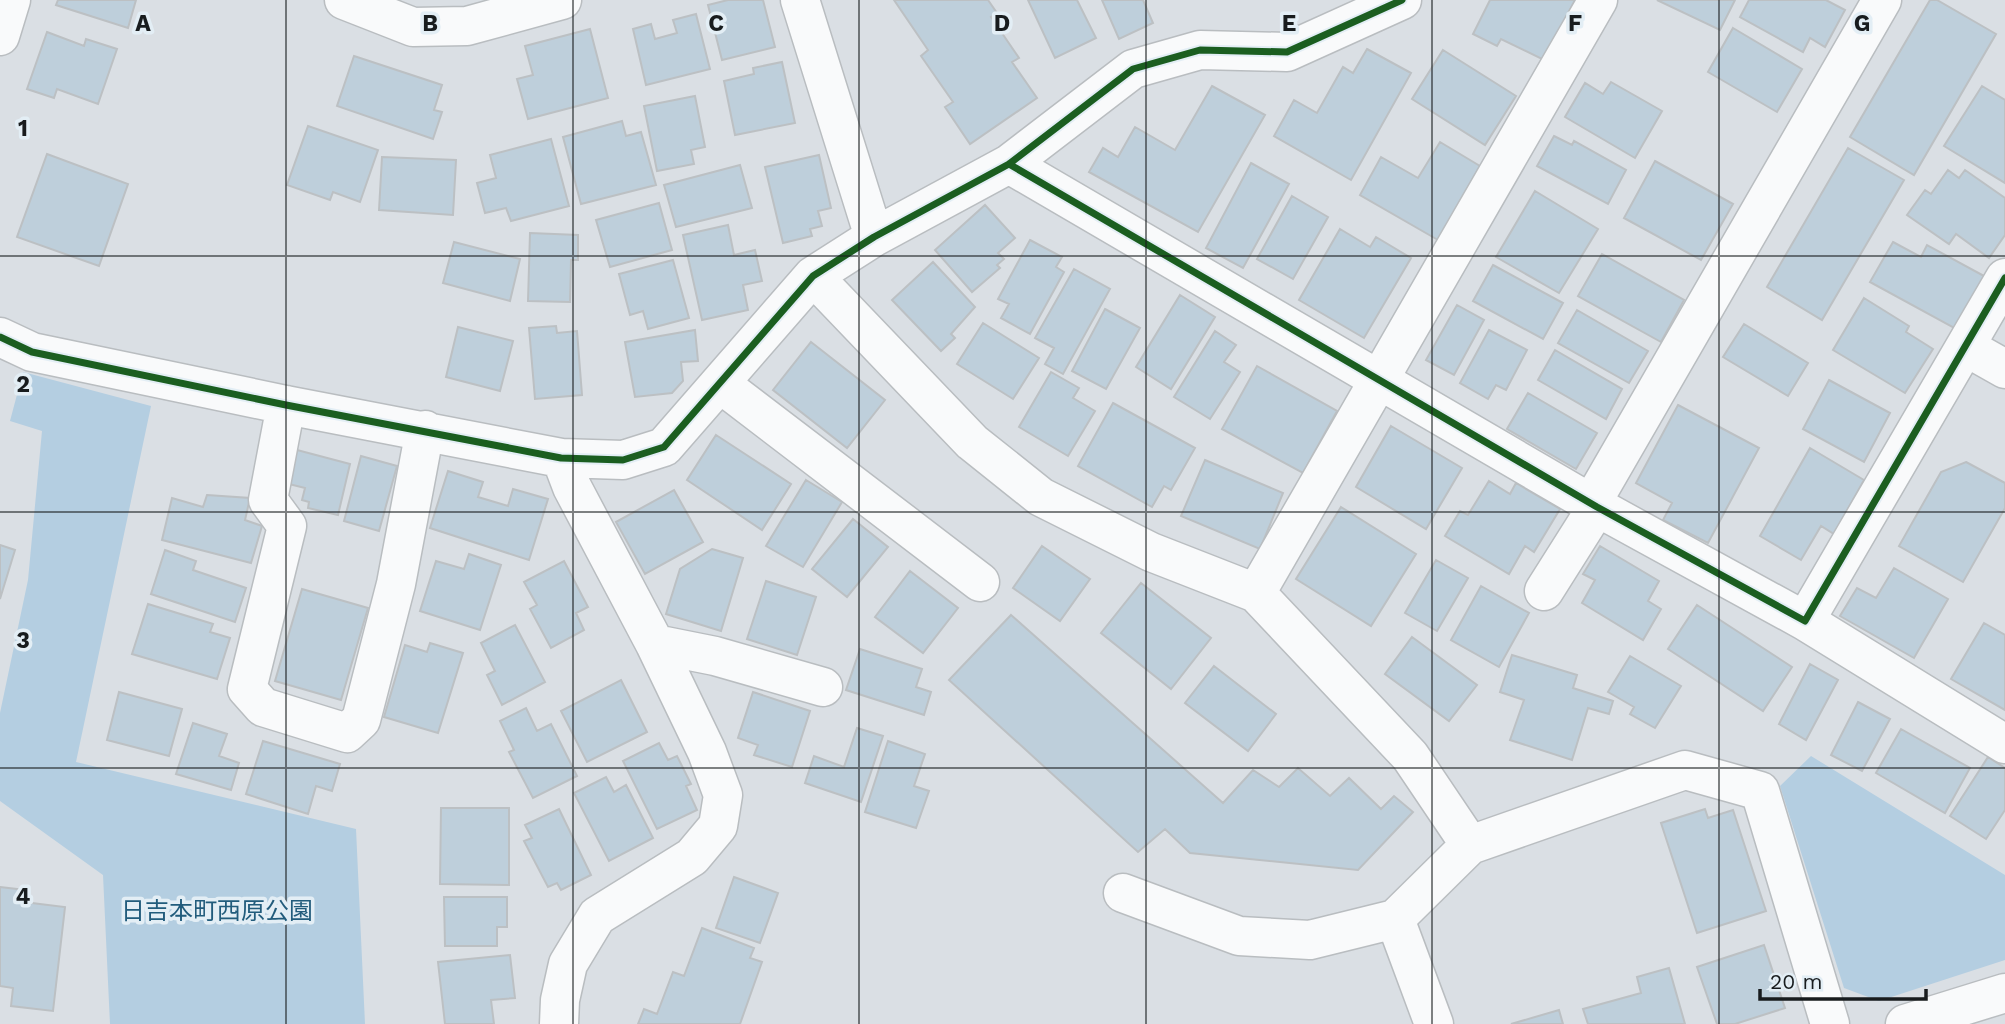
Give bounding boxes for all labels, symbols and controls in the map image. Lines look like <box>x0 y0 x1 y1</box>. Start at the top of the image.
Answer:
text: A <box>135 10 151 37</box>
text: B <box>422 10 438 37</box>
text: C <box>708 10 724 37</box>
text: D <box>994 10 1010 37</box>
text: E <box>1282 10 1296 37</box>
text: F <box>1568 10 1582 37</box>
text: G <box>1854 10 1870 37</box>
text: 1 <box>18 115 28 142</box>
text: 2 <box>16 371 30 398</box>
text: 3 <box>16 627 30 654</box>
text: 4 <box>16 883 31 910</box>
park label: 日吉本町西原公園 <box>121 897 313 925</box>
scale bar <box>1760 958 1926 1002</box>
text: 20 m <box>1770 969 1822 994</box>

